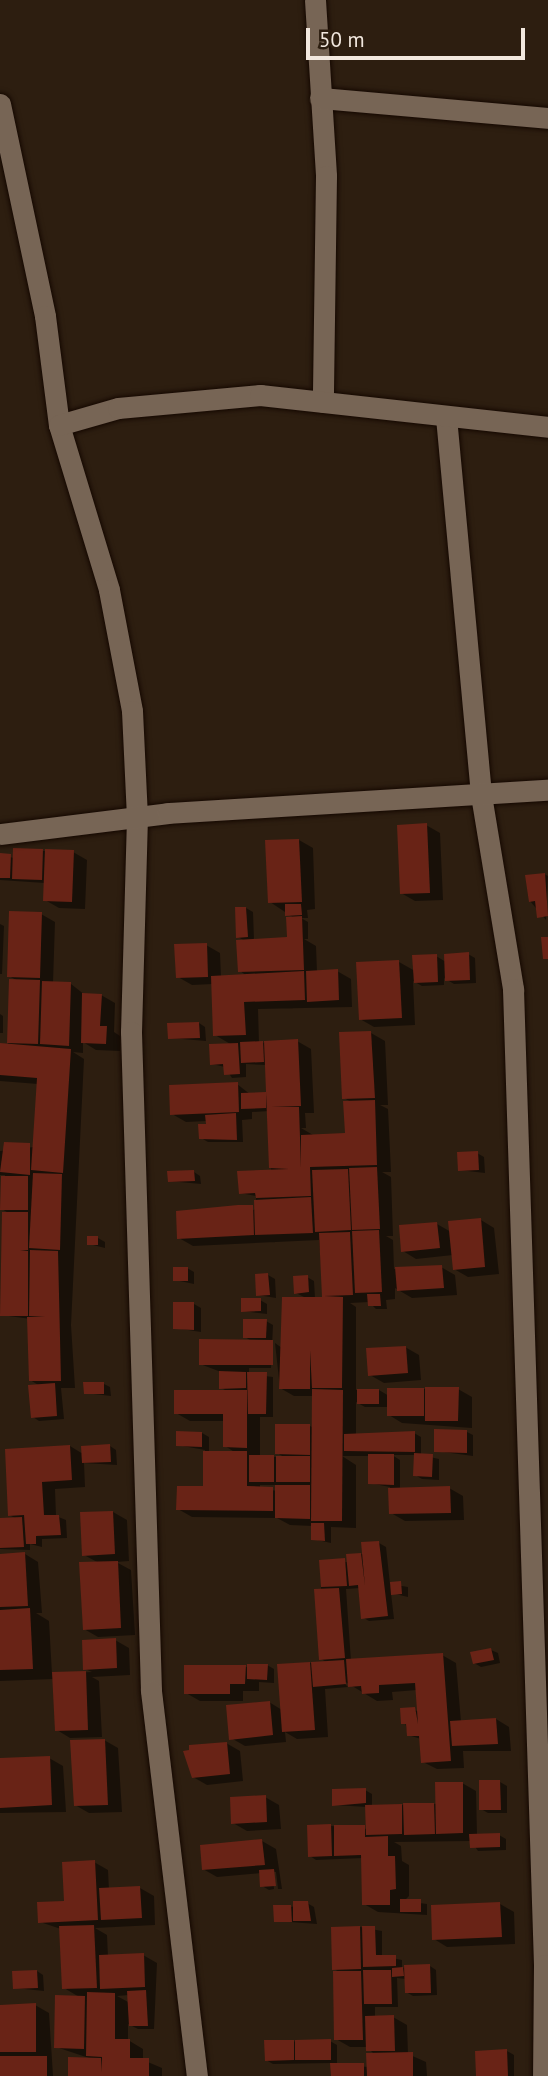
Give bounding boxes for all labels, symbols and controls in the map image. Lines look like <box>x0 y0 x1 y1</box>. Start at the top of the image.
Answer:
scale bar <box>310 14 529 58</box>
text: 50 m <box>319 26 365 53</box>

